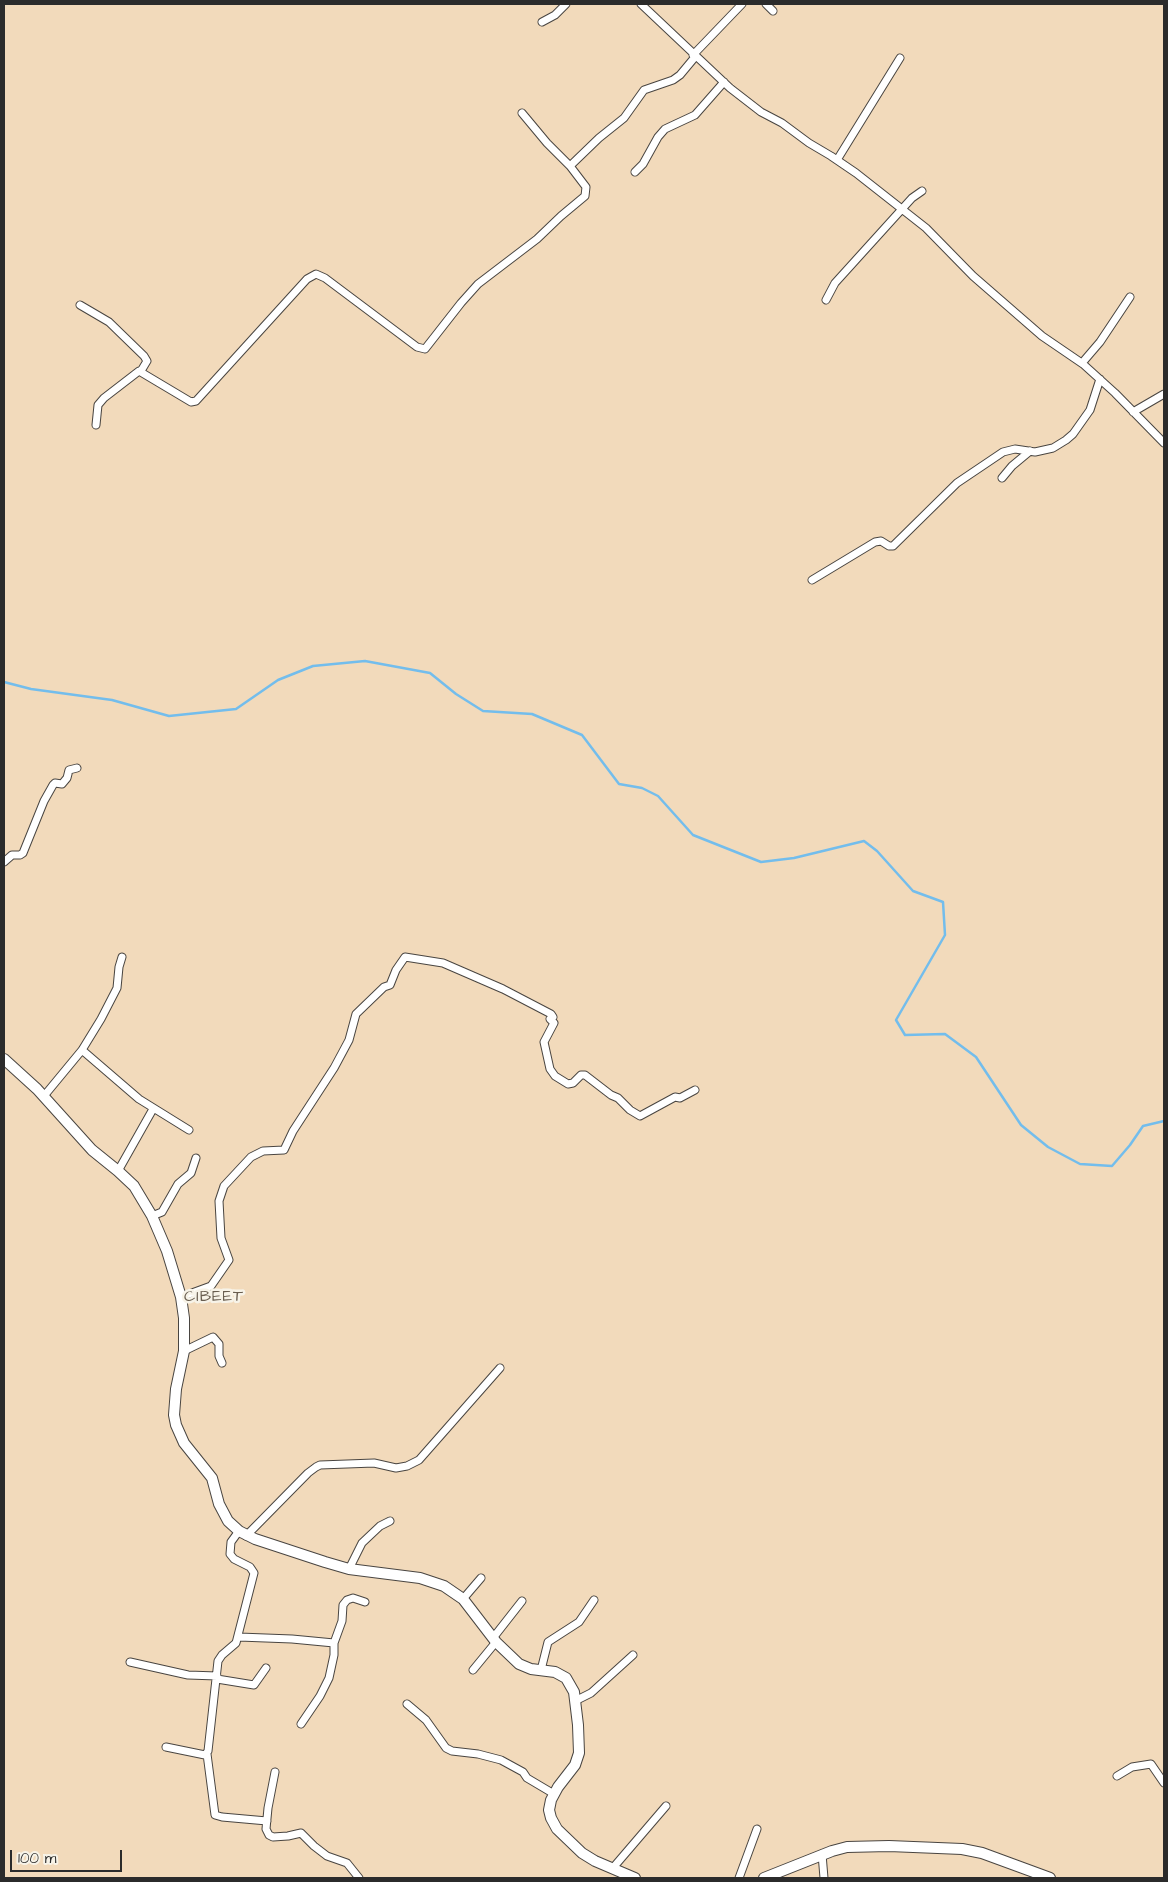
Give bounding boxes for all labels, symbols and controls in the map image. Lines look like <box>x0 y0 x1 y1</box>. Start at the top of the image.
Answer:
district label: CIBEET <box>183 1288 245 1308</box>
scale bar <box>12 1840 125 1872</box>
text: 100 m <box>18 1848 57 1869</box>

